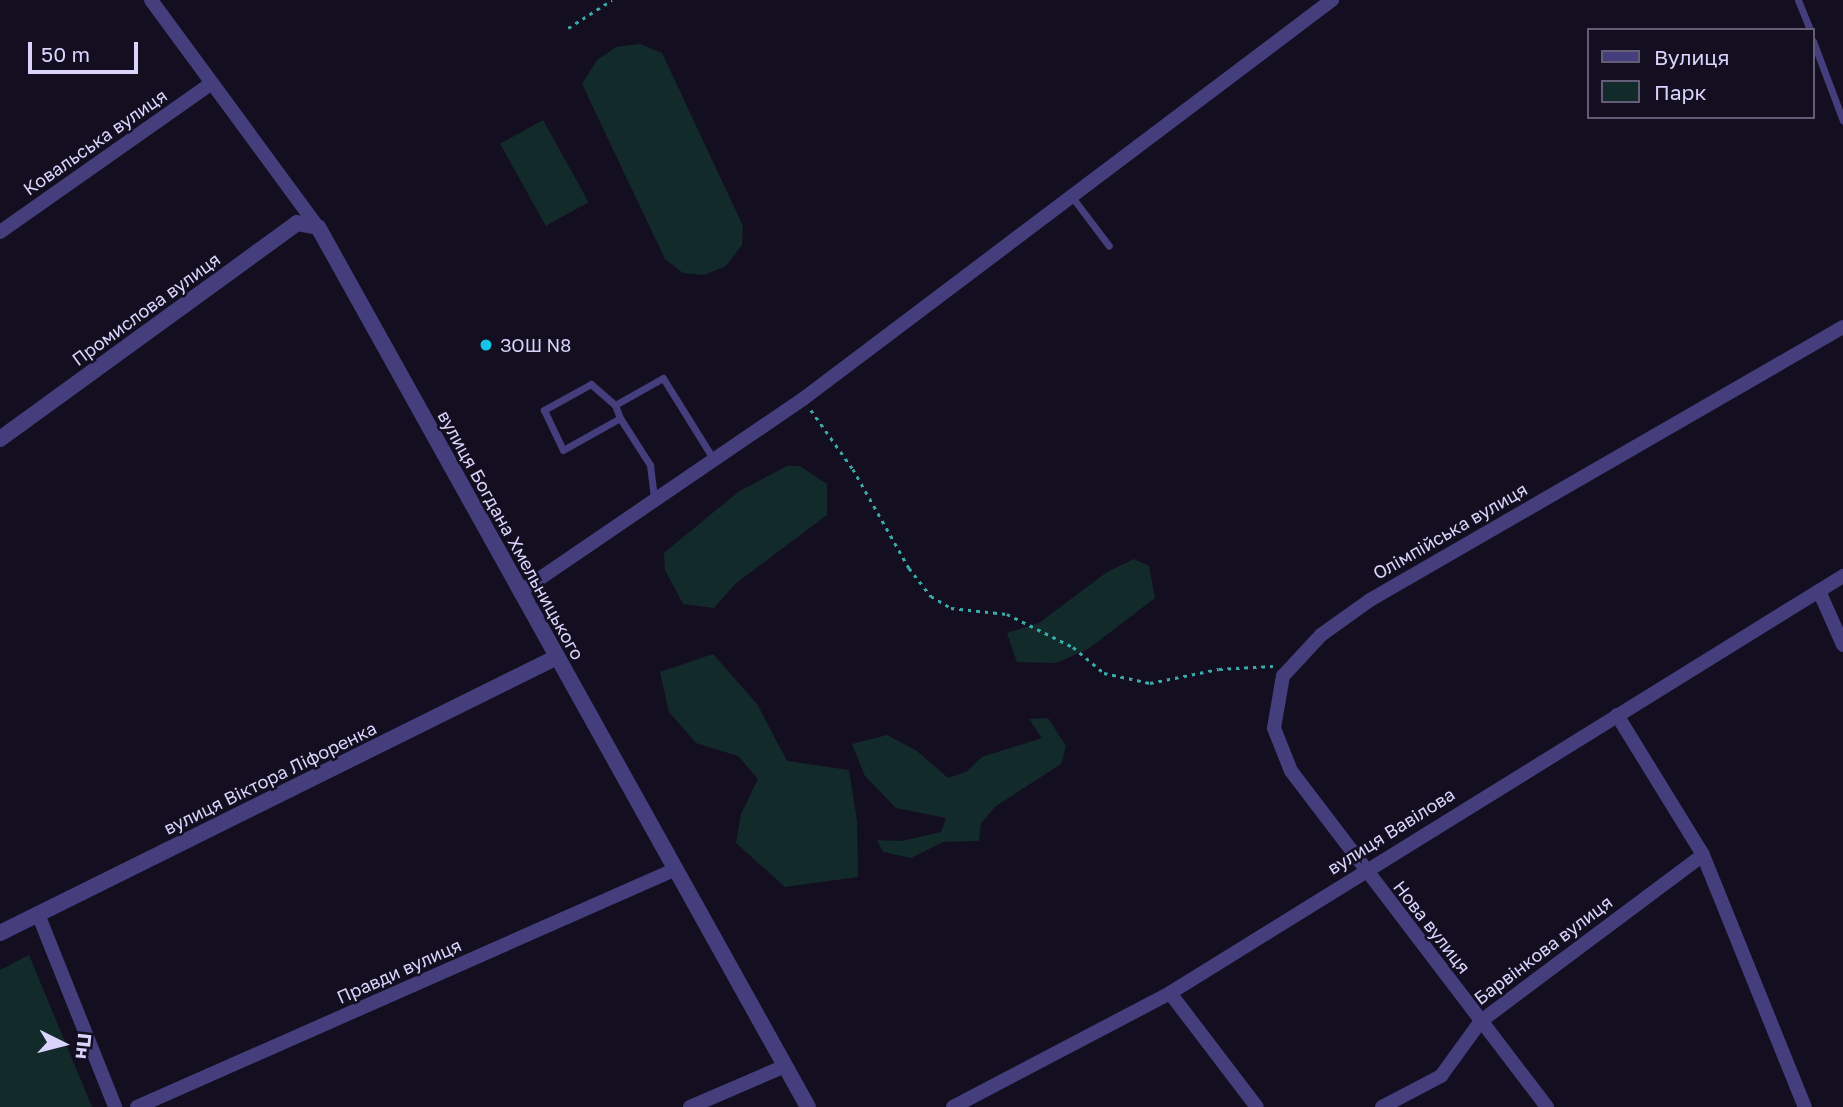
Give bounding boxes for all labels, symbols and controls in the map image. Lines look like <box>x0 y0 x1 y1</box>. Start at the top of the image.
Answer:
scale bar <box>32 28 142 72</box>
legend <box>1588 28 1815 119</box>
text: 50 m <box>41 41 90 67</box>
text: Вулиця <box>1654 44 1730 70</box>
text: Парк <box>1654 79 1707 105</box>
street label: Ковальська вулиця <box>19 84 171 200</box>
street label: Промислова вулиця <box>68 248 224 370</box>
place label: ЗОШ N8 <box>500 334 571 356</box>
marker: ЗОШ N8 <box>478 337 494 353</box>
street label: вулиця Богдана Хмельницького <box>433 407 589 663</box>
street label: Олімпійська вулиця <box>1369 478 1531 584</box>
street label: вулиця Віктора Ліфоренка <box>160 717 380 839</box>
street label: вулиця Вавілова <box>1323 783 1459 879</box>
street label: Нова вулиця <box>1389 876 1475 978</box>
street label: Барвінкова вулиця <box>1470 891 1616 1009</box>
street label: Правди вулиця <box>333 934 465 1008</box>
north arrow <box>28 1009 98 1079</box>
text: Пн <box>72 1032 97 1060</box>

